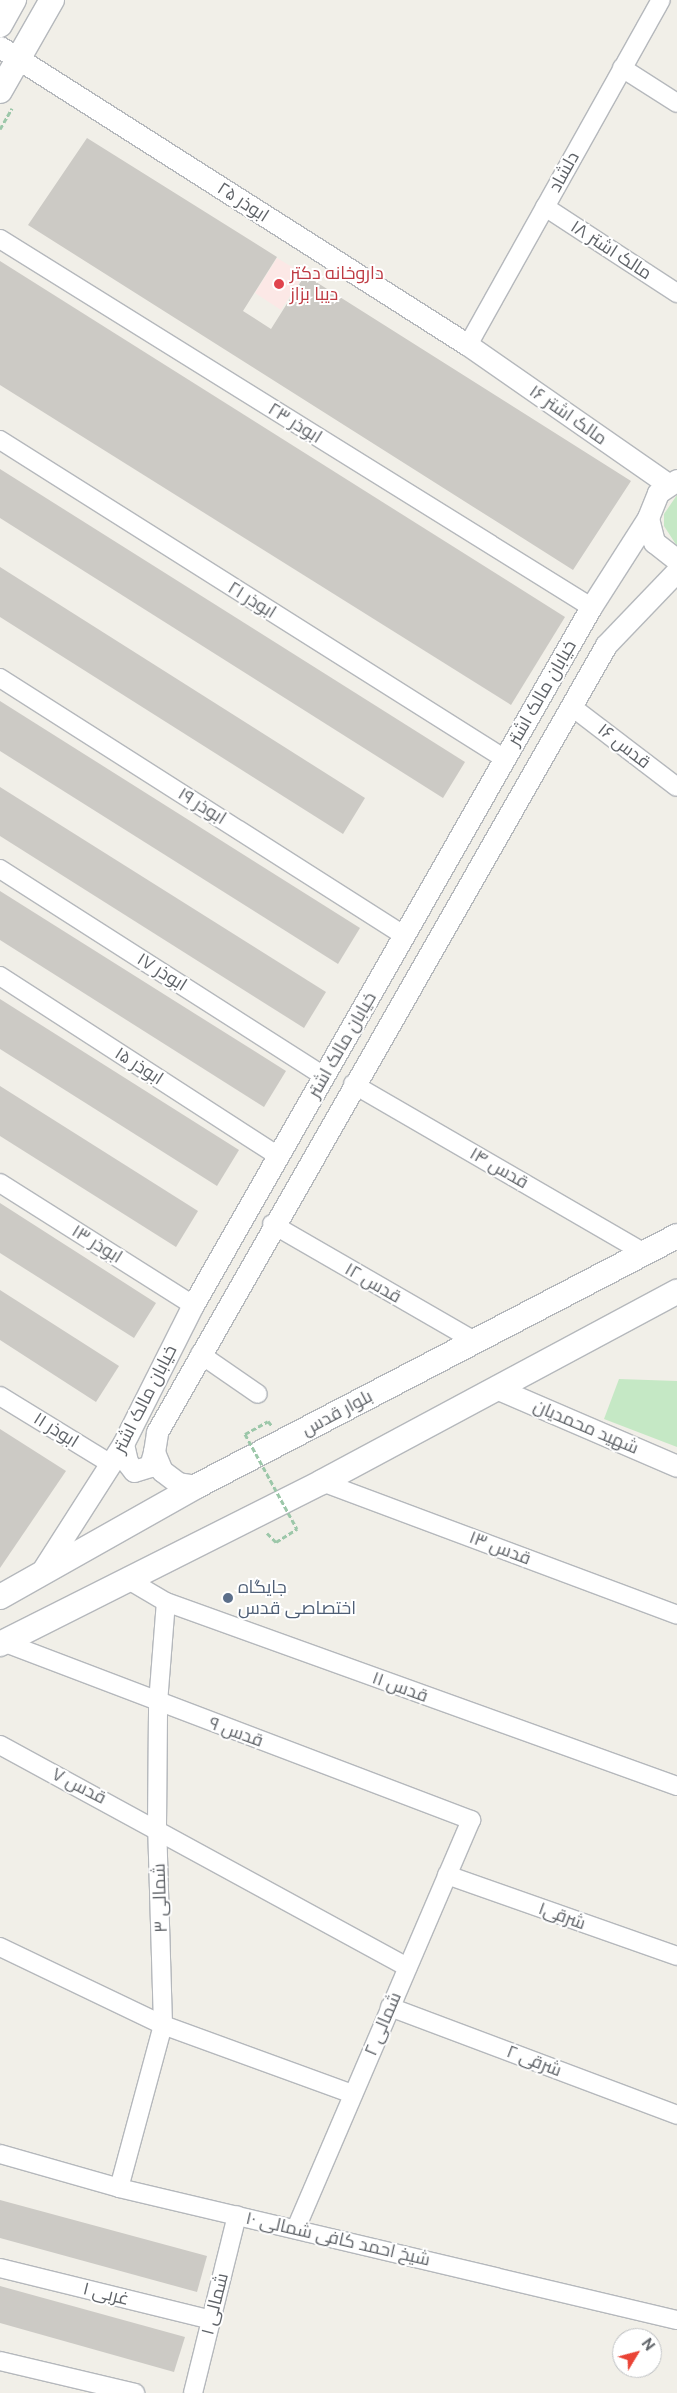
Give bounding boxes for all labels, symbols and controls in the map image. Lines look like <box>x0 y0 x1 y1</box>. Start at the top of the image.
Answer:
street label: دلشاد <box>544 148 584 196</box>
street label: ابوذر ۲۵ <box>213 177 273 227</box>
street label: مالک اشتر ۱۸ <box>566 216 656 284</box>
place label: داروخانه دکتر دیبا بزاز <box>290 263 384 306</box>
marker: داروخانه دکتر دیبا بزاز <box>272 277 286 291</box>
street label: مالک اشتر ۱۶ <box>525 380 611 450</box>
street label: ابوذر ۲۳ <box>264 398 326 448</box>
street label: ابوذر ۲۱ <box>224 577 280 623</box>
street label: خیابان مالک اشتر <box>503 636 581 750</box>
street label: قدس ۱۶ <box>593 719 655 773</box>
street label: ابوذر ۱۹ <box>174 783 230 829</box>
street label: ابوذر ۱۷ <box>133 948 191 996</box>
street label: خیابان مالک اشتر <box>303 988 381 1102</box>
street label: ابوذر ۱۵ <box>111 1042 167 1090</box>
street label: قدس ۱۴ <box>466 1143 532 1193</box>
street label: ابوذر ۱۳ <box>68 1220 126 1268</box>
street label: قدس ۱۲ <box>341 1258 405 1308</box>
street label: خیابان مالک اشتر <box>109 1341 181 1457</box>
street label: بلوار قدس <box>298 1385 376 1441</box>
street label: شهید محمدیان <box>530 1395 642 1459</box>
street label: ابوذر ۱۱ <box>30 1408 82 1452</box>
street label: قدس ۱۳ <box>466 1526 534 1570</box>
place label: جایگاه اختصاصی قدس <box>238 1577 356 1620</box>
marker: جایگاه اختصاصی قدس <box>222 1592 234 1604</box>
street label: قدس ۱۱ <box>369 1667 431 1707</box>
street label: قدس ۹ <box>206 1712 266 1752</box>
street label: قدس ۷ <box>48 1763 110 1809</box>
street label: شمالی ۳ <box>148 1863 172 1933</box>
street label: شرقی۱ <box>535 1898 589 1934</box>
street label: شمالی ۲ <box>360 1989 406 2059</box>
street label: شرقی ۲ <box>503 2041 565 2081</box>
street label: شیخ احمد کافی شمالی ۱۰ <box>244 2207 432 2271</box>
street label: ۱ شمالی <box>197 2271 233 2337</box>
street label: ۱ غربی <box>81 2278 131 2310</box>
north arrow <box>612 2328 662 2378</box>
text: N <box>638 2335 658 2354</box>

